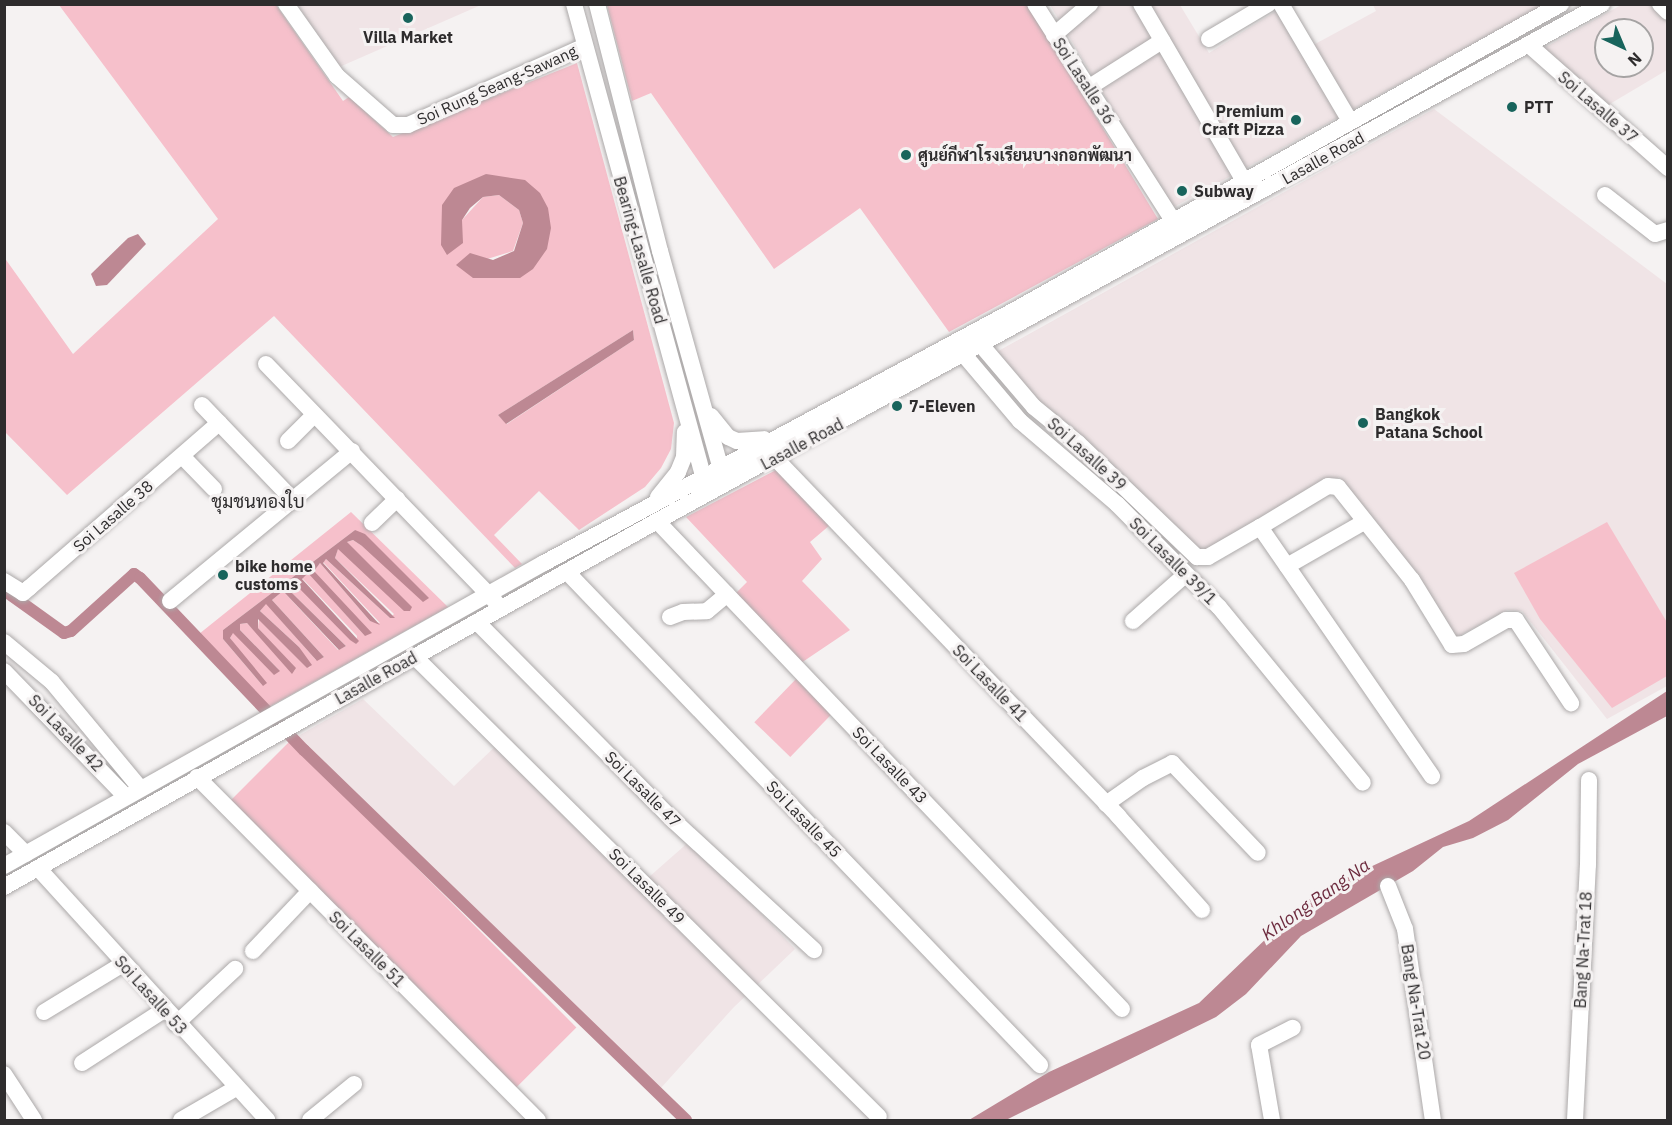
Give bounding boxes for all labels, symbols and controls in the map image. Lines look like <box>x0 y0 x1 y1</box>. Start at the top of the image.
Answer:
marker: Villa Market <box>401 11 415 25</box>
north arrow <box>1594 18 1654 78</box>
place label: Villa Market <box>363 27 453 47</box>
street label: Soi Lasalle 36 <box>1049 34 1119 128</box>
street label: Soi Rung Seang-Sawang <box>414 41 580 129</box>
text: N <box>1624 48 1646 71</box>
street label: Soi Lasalle 37 <box>1554 67 1642 147</box>
place label: PTT <box>1524 97 1553 117</box>
marker: PTT <box>1505 100 1519 114</box>
place label: Premium Craft Pizza <box>1202 101 1284 139</box>
marker: Premium Craft Pizza <box>1289 113 1303 127</box>
street label: Lasalle Road <box>1279 128 1367 188</box>
place label: ศูนย์กีฬาโรงเรียนบางกอกพัฒนา <box>918 145 1132 165</box>
marker: ศูนย์กีฬาโรงเรียนบางกอกพัฒนา <box>899 148 913 162</box>
street label: Bearing-Lasalle Road <box>610 174 670 326</box>
place label: Subway <box>1194 181 1254 201</box>
marker: Subway <box>1175 184 1189 198</box>
place label: 7-Eleven <box>909 396 975 416</box>
marker: 7-Eleven <box>890 399 904 413</box>
place label: Bangkok Patana School <box>1375 404 1483 442</box>
street label: Lasalle Road <box>757 414 847 474</box>
street label: Soi Lasalle 39 <box>1044 414 1130 494</box>
marker: Bangkok Patana School <box>1356 416 1370 430</box>
street label: Soi Lasalle 38 <box>69 476 157 556</box>
district label: ชุมชนทองใบ <box>211 491 305 513</box>
street label: Soi Lasalle 39/1 <box>1126 514 1220 608</box>
place label: bike home customs <box>235 556 313 594</box>
marker: bike home customs <box>216 568 230 582</box>
street label: Soi Lasalle 41 <box>949 641 1031 725</box>
street label: Lasalle Road <box>332 648 420 708</box>
street label: Soi Lasalle 42 <box>25 691 107 775</box>
street label: Soi Lasalle 43 <box>849 723 931 807</box>
street label: Soi Lasalle 47 <box>601 747 685 831</box>
street label: Soi Lasalle 45 <box>763 777 845 861</box>
street label: Soi Lasalle 49 <box>605 844 689 928</box>
water label: Khlong Bang Na <box>1258 855 1374 945</box>
street label: Bang Na-Trat 18 <box>1570 891 1596 1009</box>
street label: Soi Lasalle 51 <box>325 907 409 991</box>
street label: Bang Na-Trat 20 <box>1397 943 1435 1061</box>
street label: Soi Lasalle 53 <box>111 952 191 1038</box>

